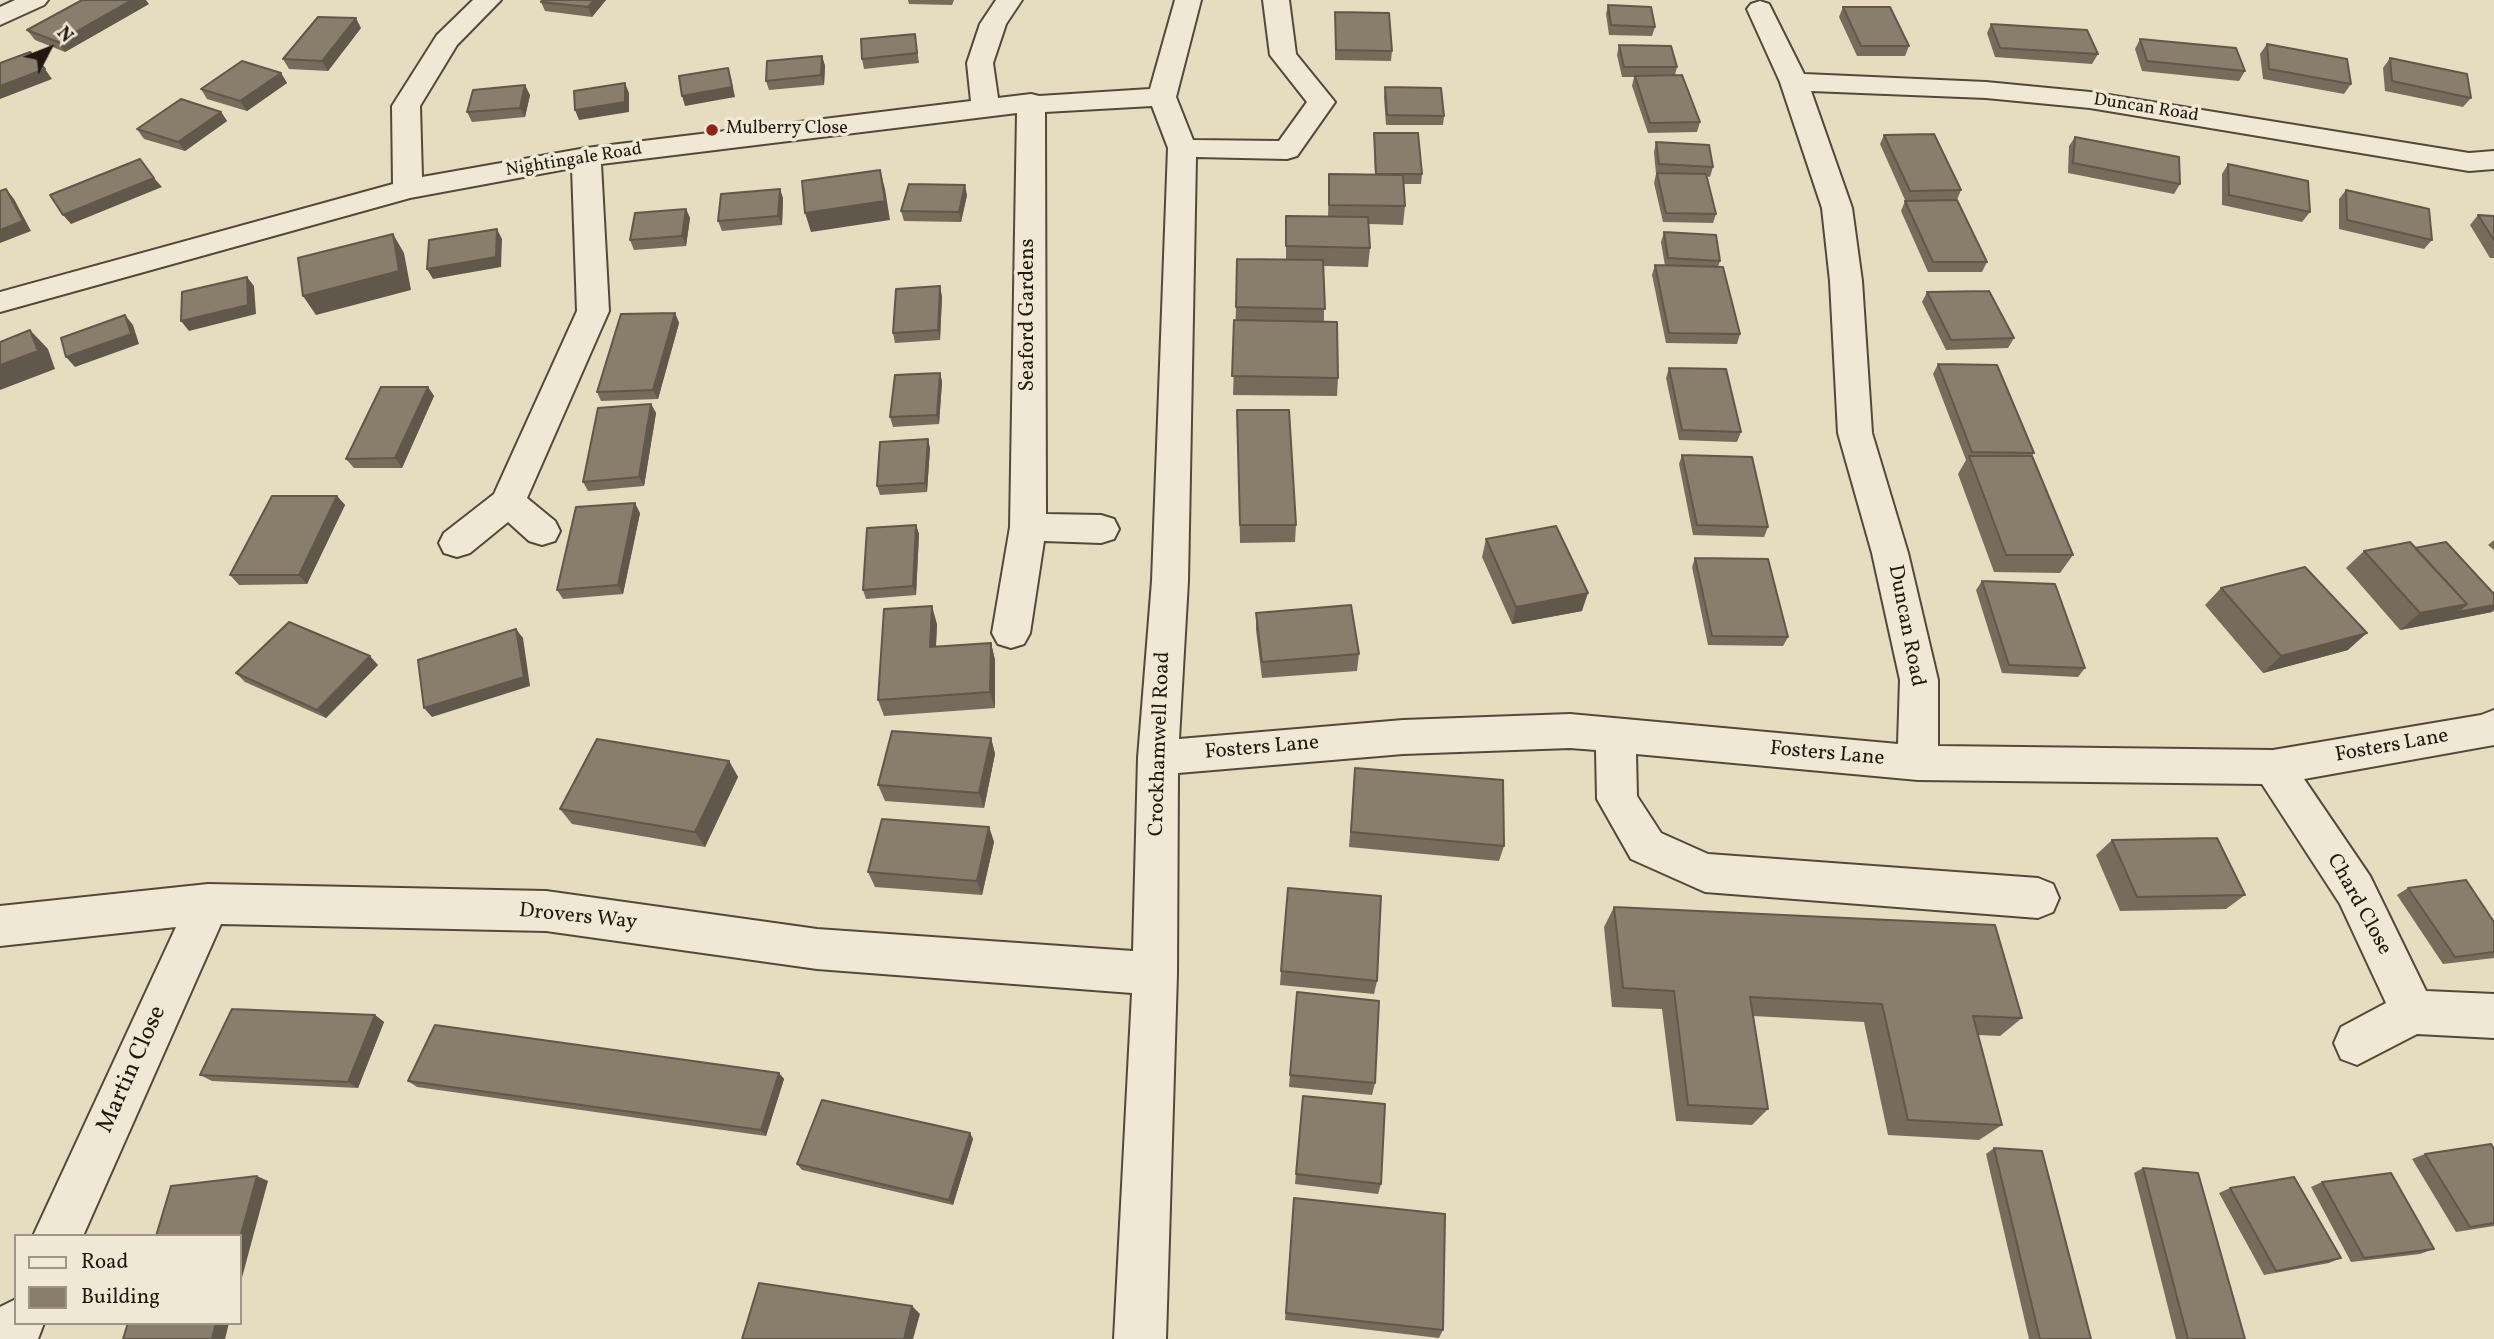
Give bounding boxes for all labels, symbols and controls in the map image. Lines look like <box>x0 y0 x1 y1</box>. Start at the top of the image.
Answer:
north arrow <box>14 14 84 84</box>
text: N <box>50 21 79 49</box>
street label: Duncan Road <box>2092 90 2200 128</box>
place label: Mulberry Close <box>726 119 848 141</box>
marker: Mulberry Close <box>704 122 720 138</box>
street label: Nightingale Road <box>504 140 644 182</box>
street label: Seaford Gardens <box>1016 238 1042 392</box>
street label: Duncan Road <box>1881 563 1929 689</box>
street label: Crockhamwell Road <box>1145 651 1177 837</box>
street label: Fosters Lane <box>2333 725 2451 769</box>
street label: Fosters Lane <box>1204 731 1320 767</box>
street label: Fosters Lane <box>1769 737 1885 773</box>
street label: Chard Close <box>2320 850 2396 960</box>
street label: Drovers Way <box>518 899 638 937</box>
street label: Martin Close <box>92 1002 174 1138</box>
legend <box>14 1234 242 1325</box>
text: Road <box>81 1248 128 1277</box>
text: Building <box>81 1283 160 1312</box>

